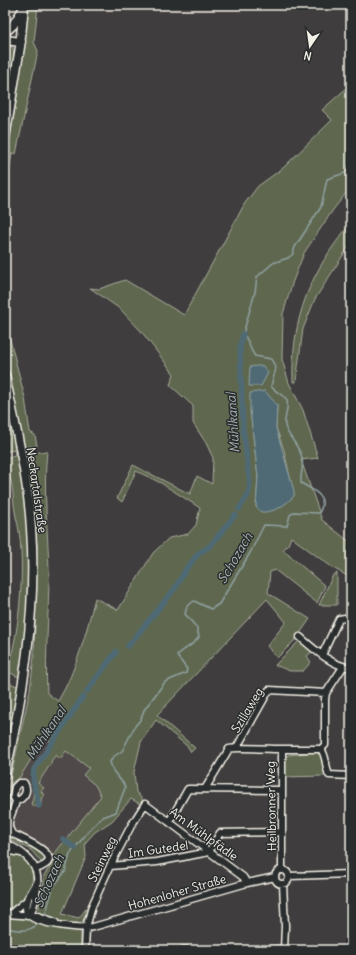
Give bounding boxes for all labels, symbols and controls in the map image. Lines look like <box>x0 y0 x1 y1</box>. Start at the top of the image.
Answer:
north arrow <box>290 26 330 66</box>
text: N <box>302 48 313 63</box>
water label: Mühlkanal <box>222 390 244 454</box>
street label: Neckartalstraße <box>24 446 50 534</box>
water label: Schozach <box>214 529 257 587</box>
street label: Szillaweg <box>228 685 266 735</box>
water label: Mühlkanal <box>22 702 71 763</box>
street label: Heilbronner Weg <box>263 761 279 851</box>
street label: Am Mühlpfädle <box>167 804 241 864</box>
street label: Steinweg <box>85 834 119 884</box>
street label: Im Gutedel <box>127 837 189 861</box>
water label: Schozach <box>30 851 68 910</box>
street label: Hohenloher Straße <box>126 871 228 913</box>

